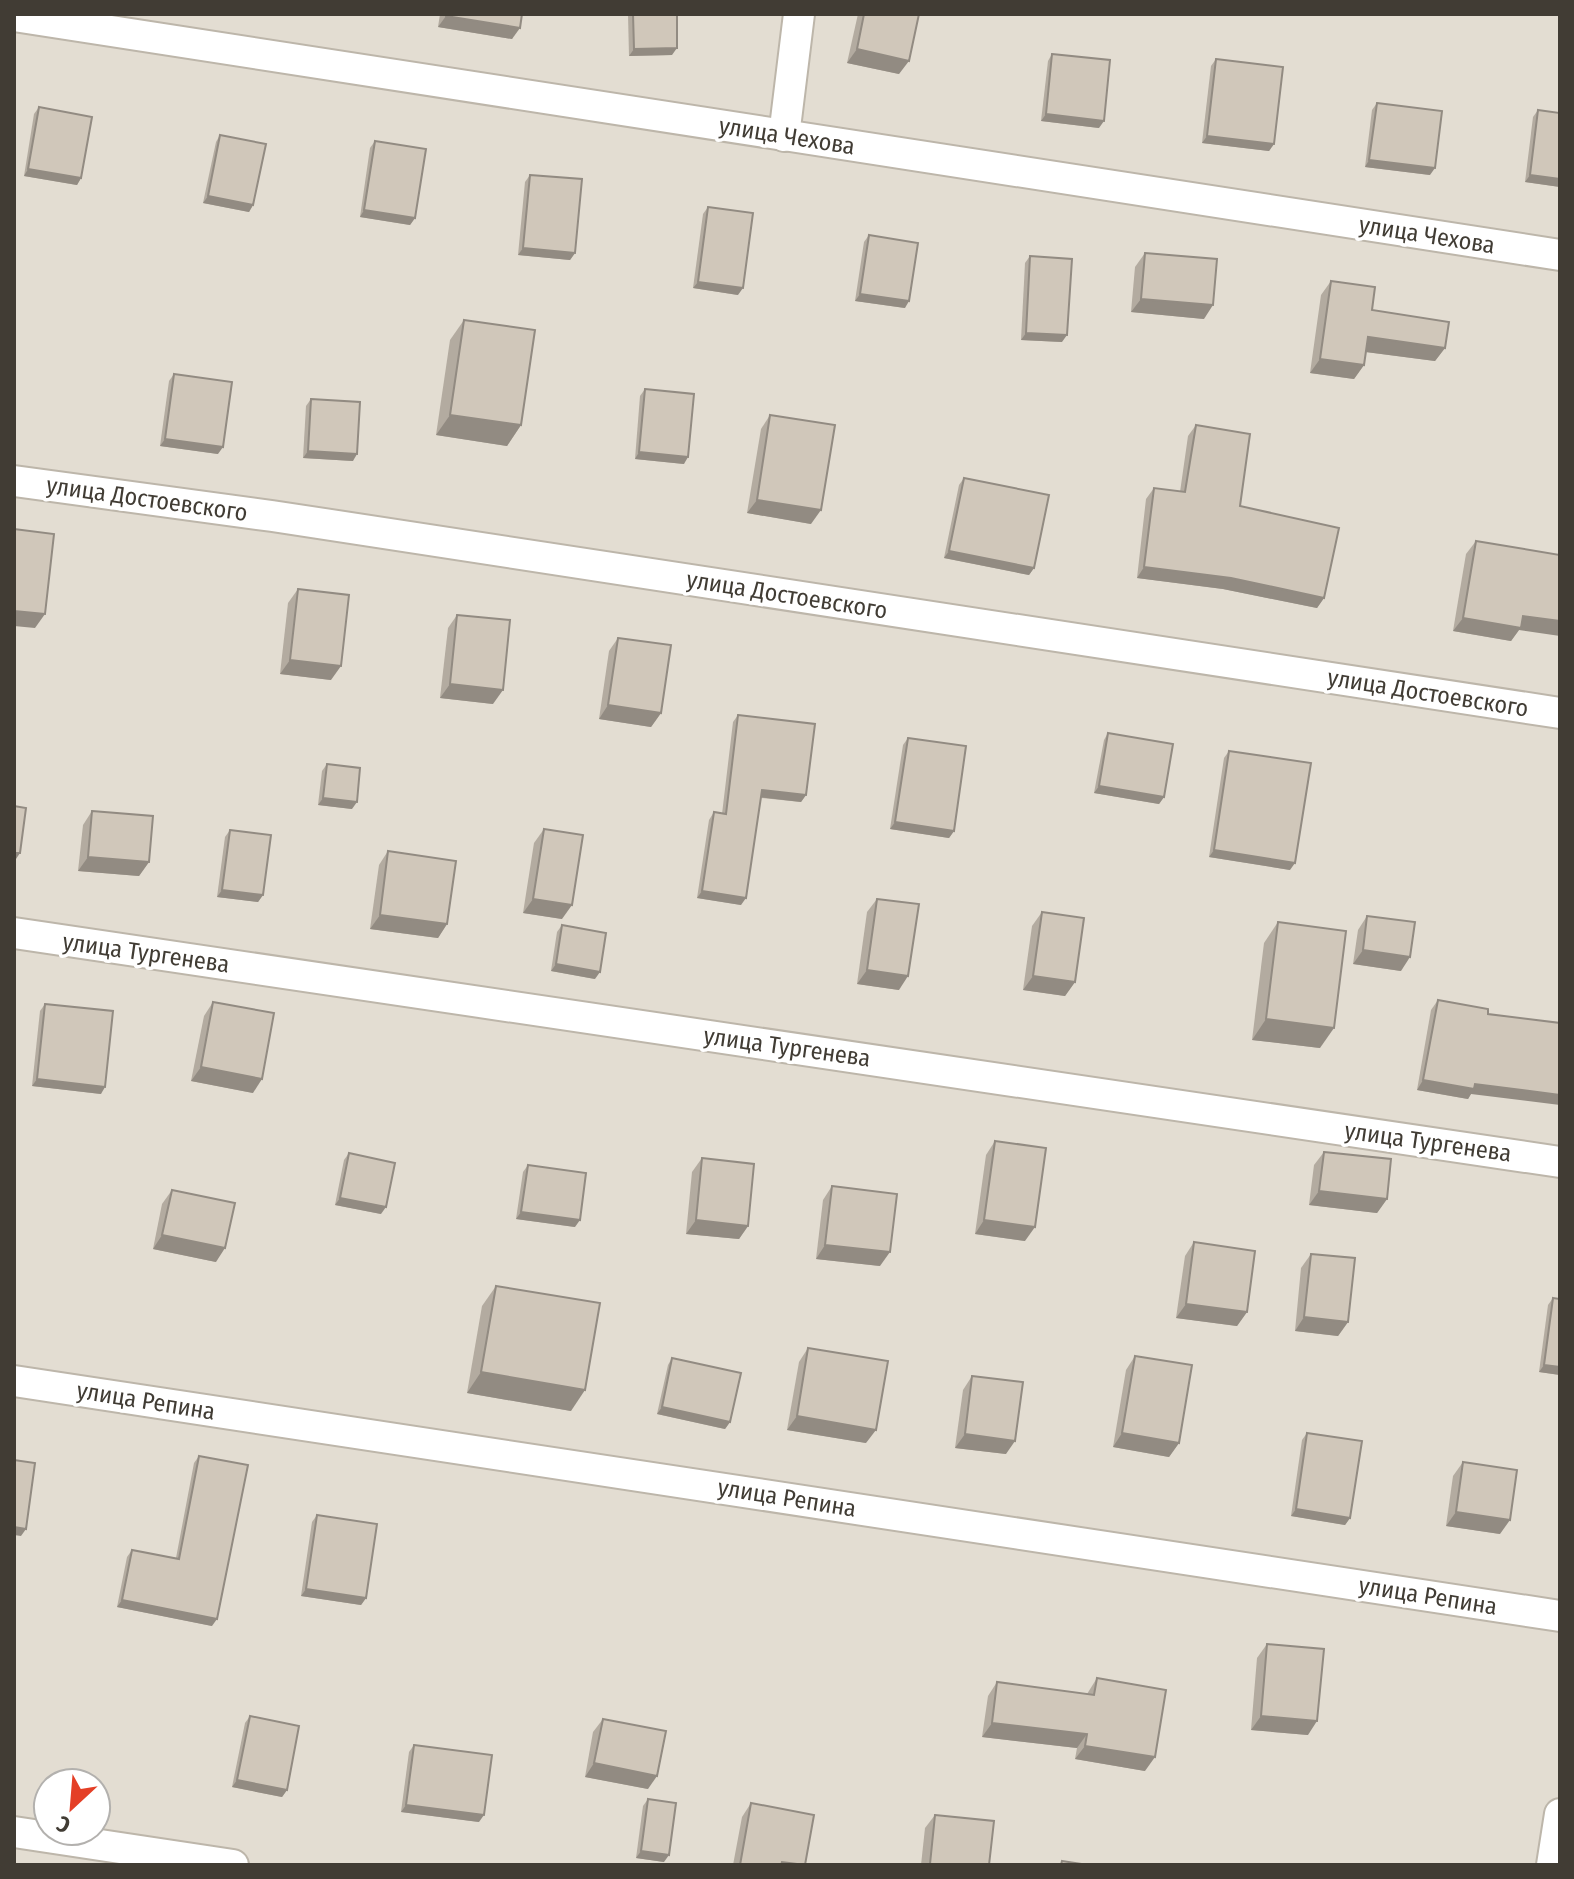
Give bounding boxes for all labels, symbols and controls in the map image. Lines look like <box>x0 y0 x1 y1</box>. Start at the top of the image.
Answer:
street label: улица Чехова <box>717 111 857 161</box>
street label: улица Чехова <box>1357 210 1497 260</box>
street label: улица Достоевского <box>45 471 249 527</box>
street label: улица Достоевского <box>685 565 889 625</box>
street label: улица Достоевского <box>1326 663 1530 723</box>
street label: улица Тургенева <box>61 927 231 979</box>
street label: улица Тургенева <box>702 1021 872 1073</box>
street label: улица Тургенева <box>1343 1116 1513 1168</box>
street label: улица Репина <box>75 1376 217 1426</box>
street label: улица Репина <box>716 1473 858 1523</box>
street label: улица Репина <box>1357 1571 1499 1621</box>
north arrow <box>32 1767 112 1847</box>
text: С <box>52 1810 75 1839</box>

